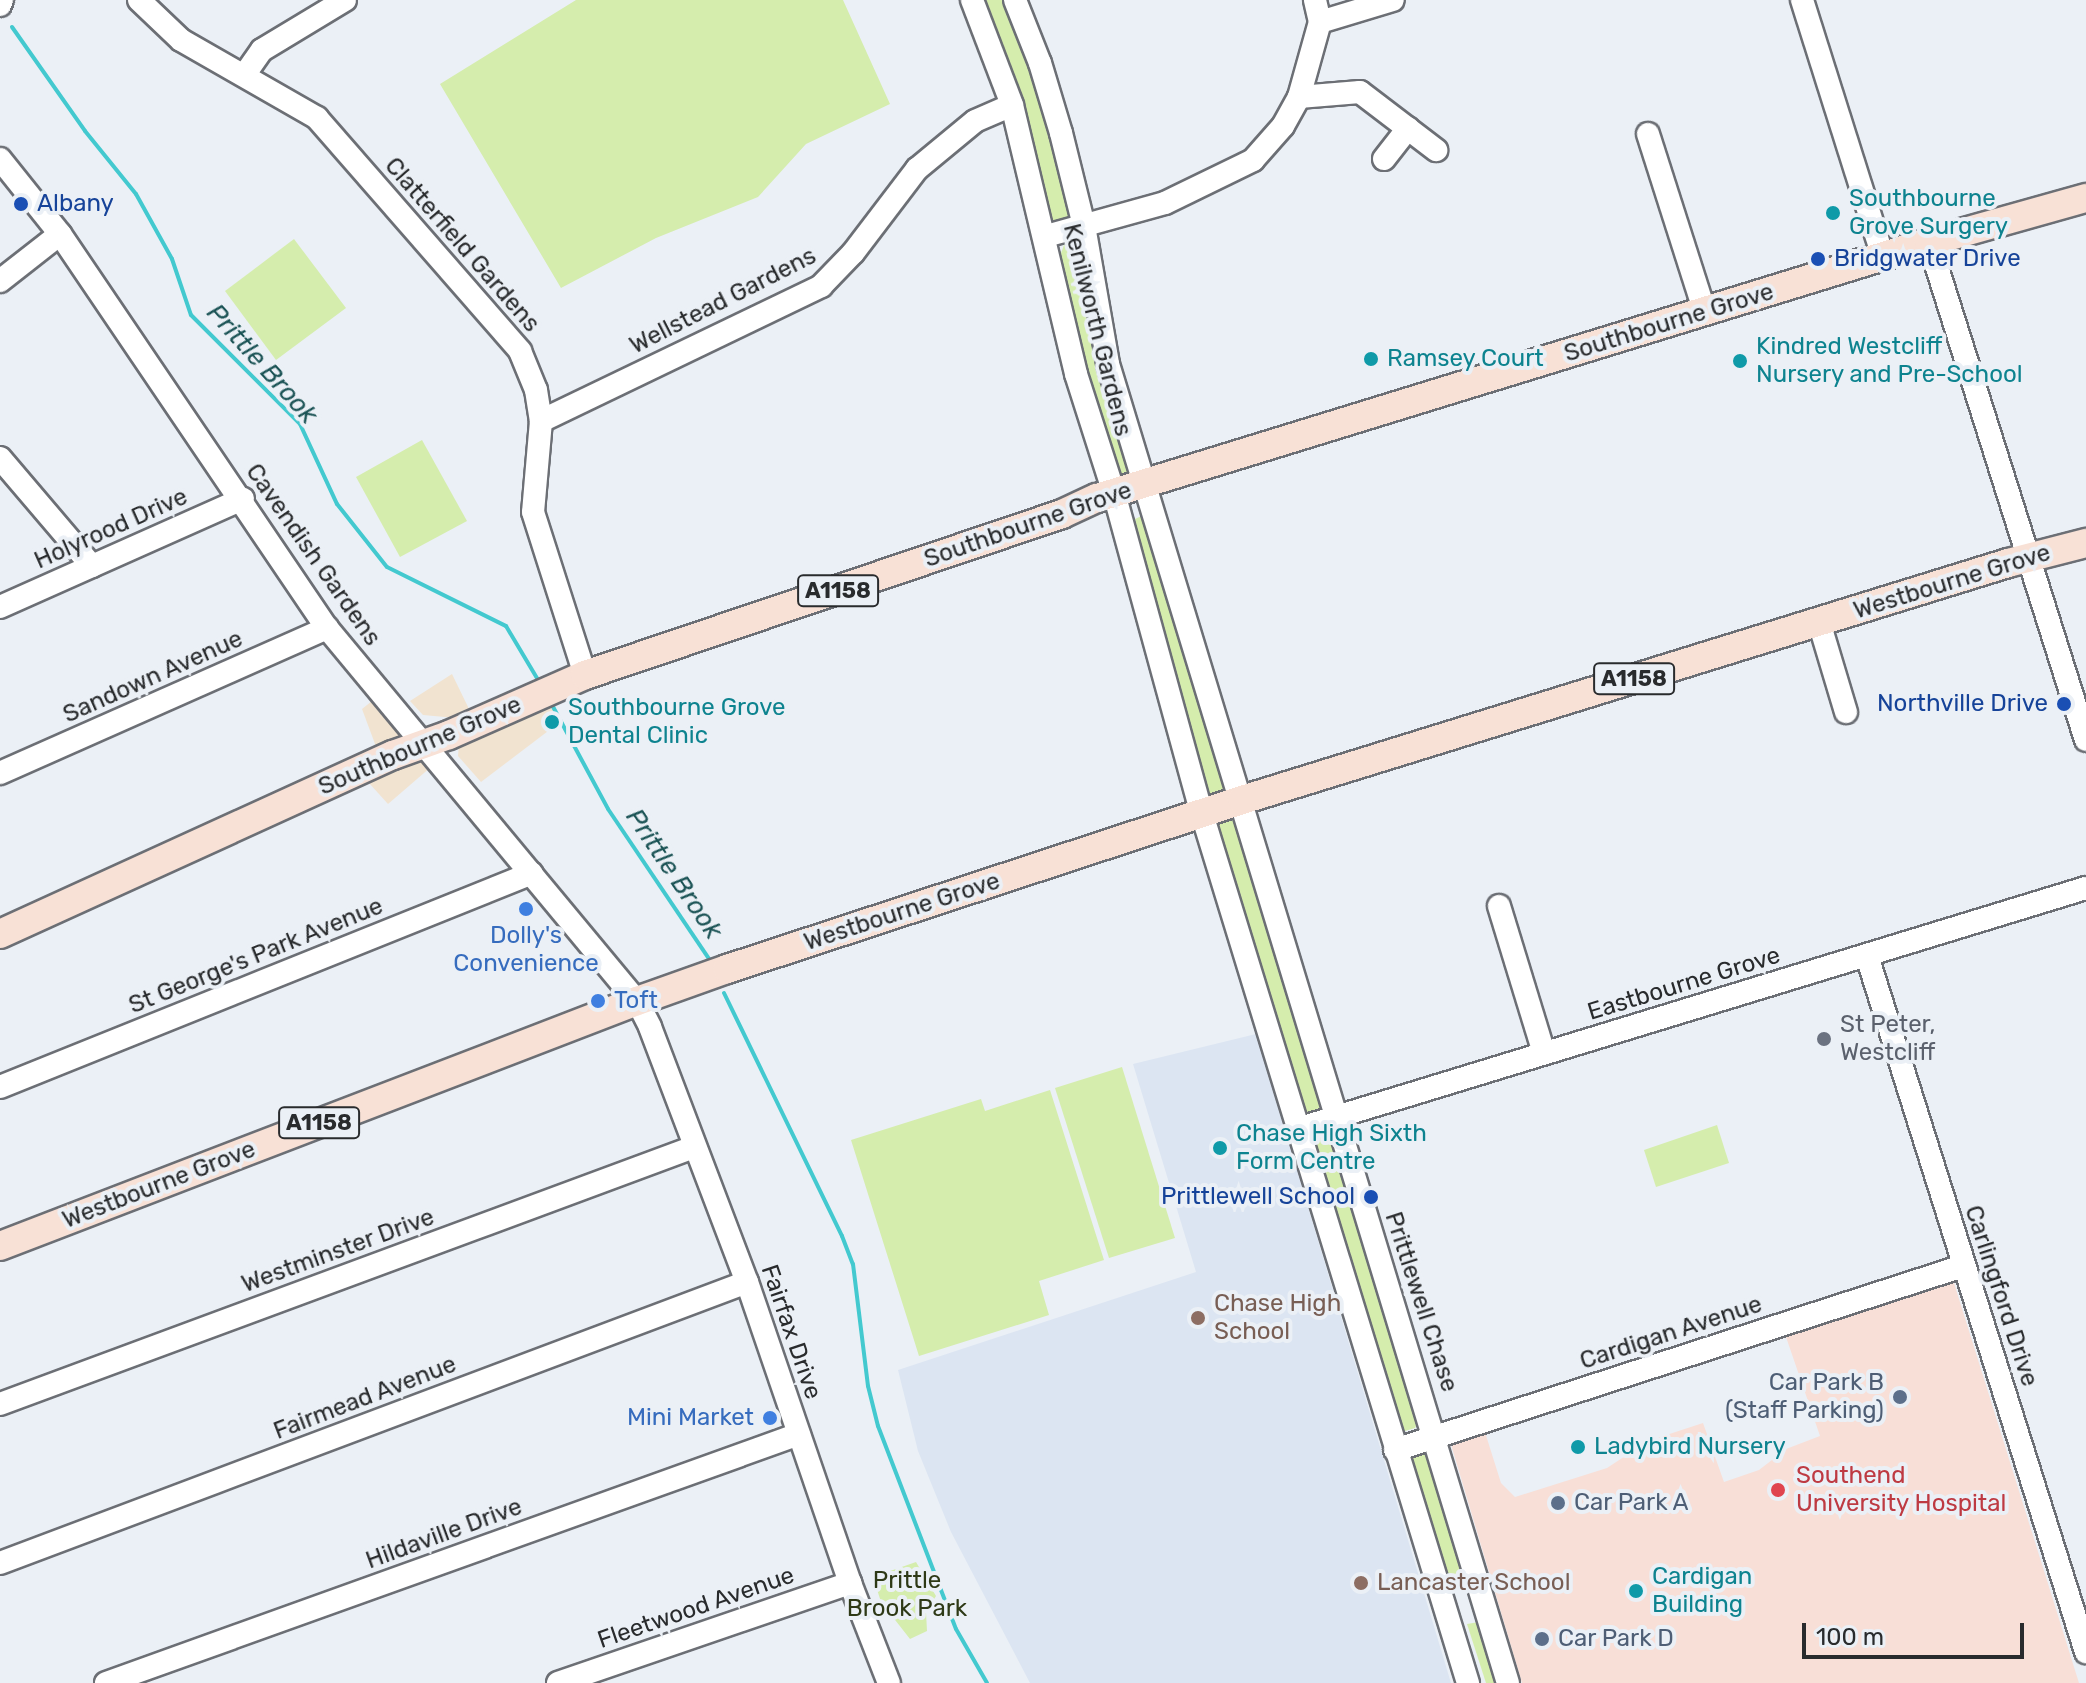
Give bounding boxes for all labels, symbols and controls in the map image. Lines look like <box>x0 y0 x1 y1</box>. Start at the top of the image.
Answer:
street label: Clatterfield Gardens <box>378 152 546 338</box>
place label: Southbourne Grove Surgery <box>1849 185 2008 241</box>
place label: Albany <box>37 190 114 218</box>
marker: Albany <box>12 195 30 213</box>
marker: Southbourne Grove Surgery <box>1824 204 1842 222</box>
street label: Kenilworth Gardens <box>1057 221 1137 439</box>
street label: Wellstead Gardens <box>625 242 821 360</box>
place label: Bridgwater Drive <box>1834 245 2021 273</box>
marker: Bridgwater Drive <box>1809 250 1827 268</box>
street label: Southbourne Grove <box>1561 277 1777 369</box>
water label: Prittle Brook <box>200 298 324 430</box>
place label: Kindred Westcliff Nursery and Pre-School <box>1756 333 2023 389</box>
place label: Ramsey Court <box>1387 345 1544 373</box>
marker: Ramsey Court <box>1362 350 1380 368</box>
marker: Kindred Westcliff Nursery and Pre-School <box>1731 352 1749 370</box>
street label: Cavendish Gardens <box>239 458 387 652</box>
street label: Southbourne Grove <box>920 476 1136 574</box>
street label: Holyrood Drive <box>30 482 192 576</box>
street label: Westbourne Grove <box>1850 538 2054 626</box>
road number: A1158 <box>796 573 880 609</box>
street label: Sandown Avenue <box>58 624 248 730</box>
road number: A1158 <box>1592 661 1676 697</box>
street label: Southbourne Grove <box>314 690 526 802</box>
place label: Northville Drive <box>1877 690 2048 718</box>
place label: Southbourne Grove Dental Clinic <box>568 694 785 750</box>
marker: Northville Drive <box>2055 695 2073 713</box>
marker: Southbourne Grove Dental Clinic <box>543 713 561 731</box>
water label: Prittle Brook <box>619 803 729 945</box>
street label: Westbourne Grove <box>800 867 1004 957</box>
street label: St George's Park Avenue <box>124 892 388 1020</box>
marker: Dolly's Convenience <box>517 900 535 918</box>
place label: Dolly's Convenience <box>453 922 599 978</box>
street label: Eastbourne Grove <box>1584 941 1784 1027</box>
place label: Toft <box>614 987 658 1015</box>
marker: Toft <box>589 992 607 1010</box>
place label: St Peter, Westcliff <box>1840 1011 1935 1067</box>
marker: St Peter, Westcliff <box>1815 1030 1833 1048</box>
road number: A1158 <box>277 1105 361 1141</box>
place label: Chase High Sixth Form Centre <box>1236 1120 1427 1176</box>
street label: Westbourne Grove <box>59 1135 259 1235</box>
marker: Chase High Sixth Form Centre <box>1211 1139 1229 1157</box>
place label: Prittlewell School <box>1161 1183 1355 1211</box>
marker: Prittlewell School <box>1362 1188 1380 1206</box>
street label: Carlingford Drive <box>1958 1202 2044 1390</box>
street label: Westminster Drive <box>238 1203 438 1299</box>
street label: Prittlewell Chase <box>1378 1208 1464 1396</box>
street label: Fairfax Drive <box>755 1261 827 1403</box>
place label: Chase High School <box>1214 1290 1341 1346</box>
street label: Cardigan Avenue <box>1576 1290 1766 1376</box>
marker: Chase High School <box>1189 1309 1207 1327</box>
street label: Fairmead Avenue <box>269 1350 461 1446</box>
place label: Car Park B (Staff Parking) <box>1725 1369 1884 1425</box>
marker: Car Park B (Staff Parking) <box>1891 1388 1909 1406</box>
place label: Mini Market <box>627 1404 754 1432</box>
marker: Mini Market <box>761 1409 779 1427</box>
place label: Ladybird Nursery <box>1594 1433 1786 1461</box>
marker: Ladybird Nursery <box>1569 1438 1587 1456</box>
place label: Southend University Hospital <box>1796 1462 2007 1518</box>
marker: Southend University Hospital <box>1767 1479 1789 1501</box>
place label: Car Park A <box>1574 1489 1690 1517</box>
street label: Hildaville Drive <box>362 1492 526 1576</box>
marker: Car Park A <box>1549 1494 1567 1512</box>
street label: Fleetwood Avenue <box>594 1561 798 1655</box>
place label: Cardigan Building <box>1652 1563 1752 1619</box>
park label: Prittle Brook Park <box>847 1567 967 1623</box>
place label: Lancaster School <box>1377 1569 1571 1597</box>
marker: Lancaster School <box>1352 1574 1370 1592</box>
marker: Cardigan Building <box>1627 1582 1645 1600</box>
scale bar <box>1806 1607 2028 1657</box>
text: 100 m <box>1816 1623 1884 1651</box>
place label: Car Park D <box>1558 1625 1675 1653</box>
marker: Car Park D <box>1533 1630 1551 1648</box>

